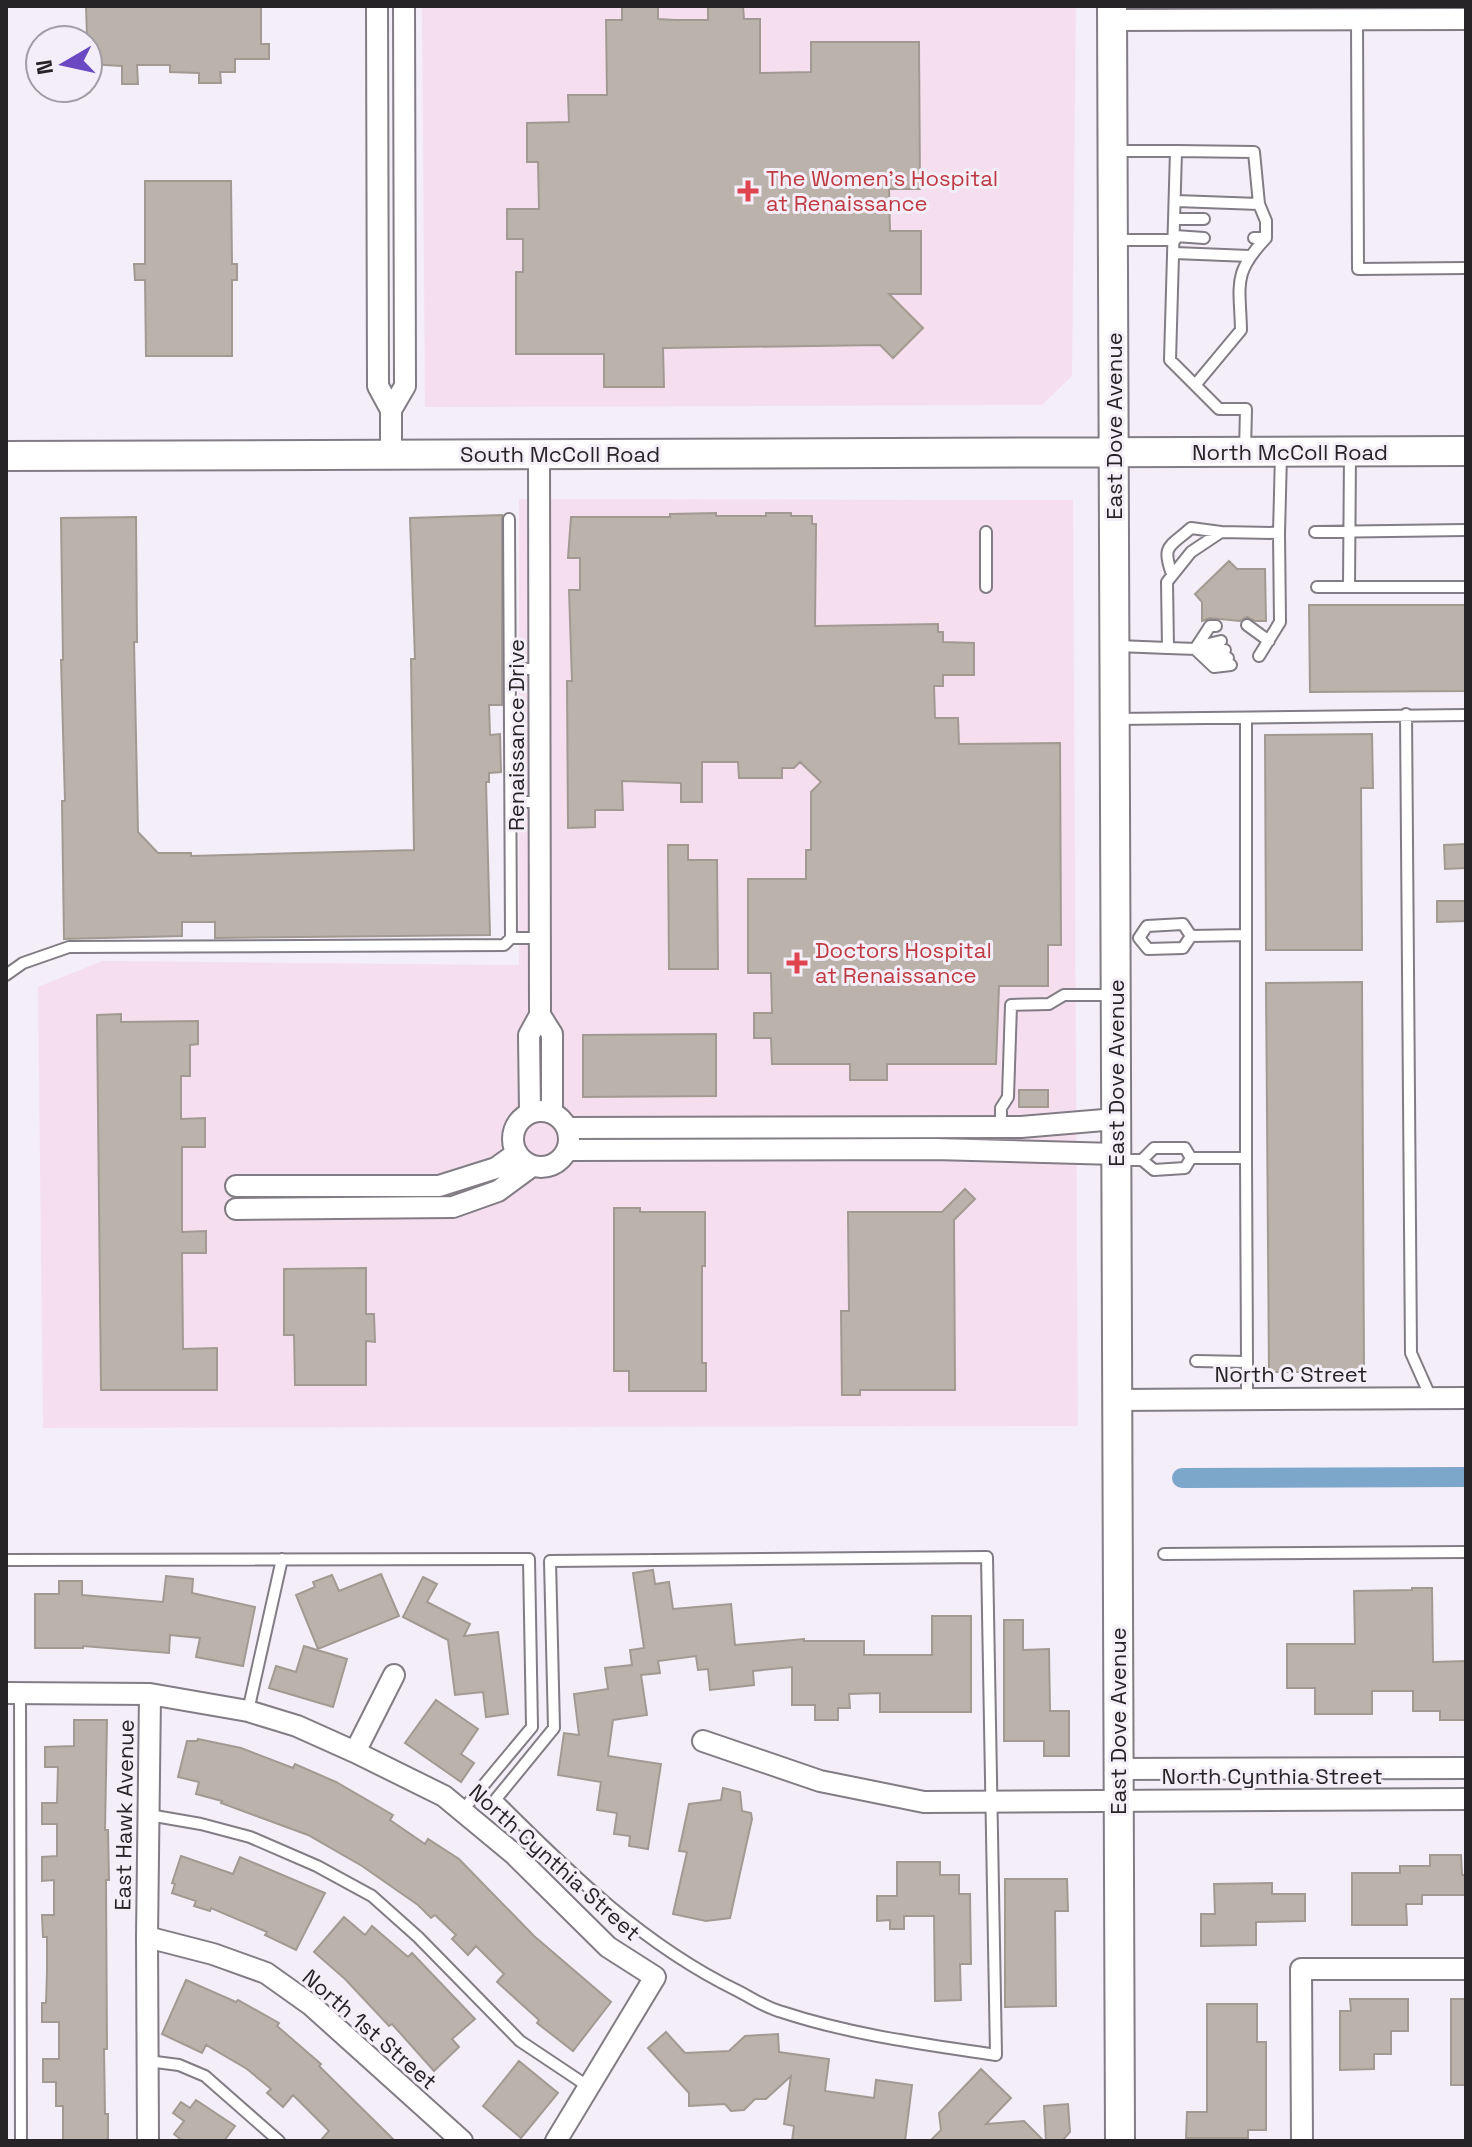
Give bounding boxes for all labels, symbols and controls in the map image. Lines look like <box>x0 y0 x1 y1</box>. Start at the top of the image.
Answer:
north arrow <box>24 24 104 104</box>
text: N <box>29 58 59 77</box>
place label: The Women's Hospital at Renaissance <box>766 164 998 217</box>
marker: The Women's Hospital at Renaissance <box>737 180 759 202</box>
street label: East Dove Avenue <box>1100 332 1128 520</box>
street label: North McColl Road <box>1192 438 1388 466</box>
street label: South McColl Road <box>460 440 660 468</box>
street label: Renaissance Drive <box>502 639 530 831</box>
place label: Doctors Hospital at Renaissance <box>815 936 992 989</box>
marker: Doctors Hospital at Renaissance <box>786 952 808 974</box>
street label: East Dove Avenue <box>1102 979 1130 1167</box>
street label: North C Street <box>1215 1360 1367 1388</box>
street label: East Dove Avenue <box>1104 1627 1132 1815</box>
street label: East Hawk Avenue <box>108 1719 140 1911</box>
street label: North Cynthia Street <box>1161 1762 1383 1790</box>
street label: North Cynthia Street <box>463 1778 647 1946</box>
street label: North 1st Street <box>297 1963 443 2095</box>

